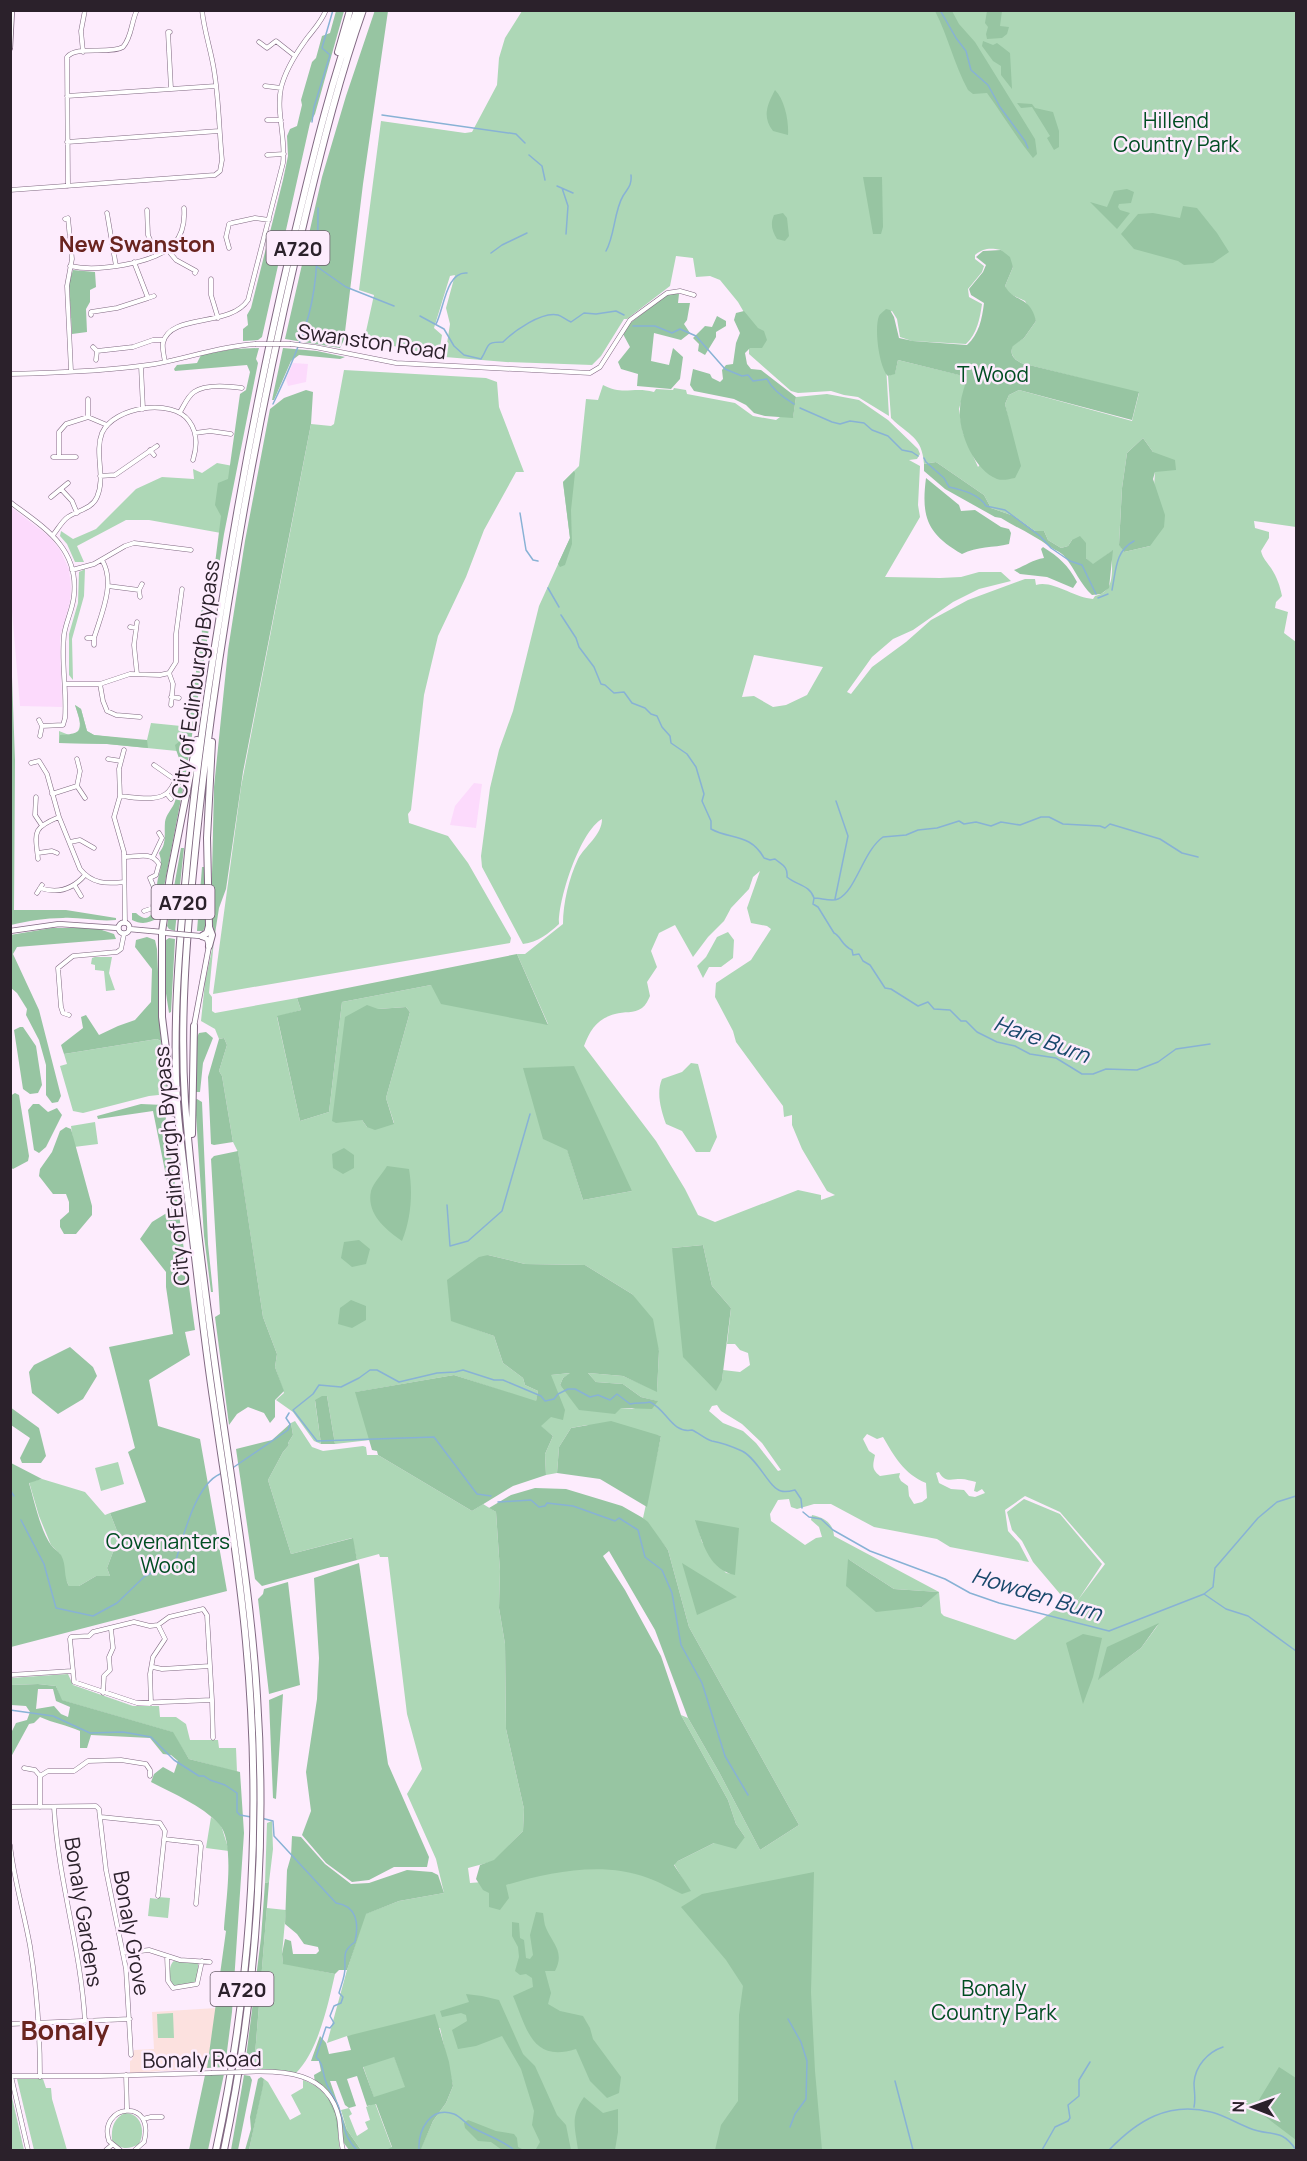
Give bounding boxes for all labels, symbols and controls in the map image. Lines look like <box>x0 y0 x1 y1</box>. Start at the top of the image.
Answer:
park label: Hillend Country Park <box>1113 106 1239 158</box>
district label: New Swanston <box>59 229 215 259</box>
road number: A720 <box>266 231 330 265</box>
street label: Swanston Road <box>296 317 448 365</box>
park label: T Wood <box>957 360 1029 388</box>
street label: City of Edinburgh Bypass <box>164 558 226 800</box>
road number: A720 <box>152 885 214 919</box>
water label: Hare Burn <box>990 1008 1095 1070</box>
street label: City of Edinburgh Bypass <box>147 1045 195 1287</box>
park label: Covenanters Wood <box>106 1527 230 1579</box>
water label: Howden Burn <box>968 1560 1107 1628</box>
street label: Bonaly Gardens <box>58 1835 110 1989</box>
street label: Bonaly Grove <box>107 1868 157 1998</box>
road number: A720 <box>210 1972 274 2006</box>
park label: Bonaly Country Park <box>931 1974 1057 2026</box>
district label: Bonaly <box>21 2011 109 2048</box>
street label: Bonaly Road <box>142 2044 262 2074</box>
north arrow <box>1223 2077 1283 2137</box>
text: N <box>1227 2101 1249 2113</box>

